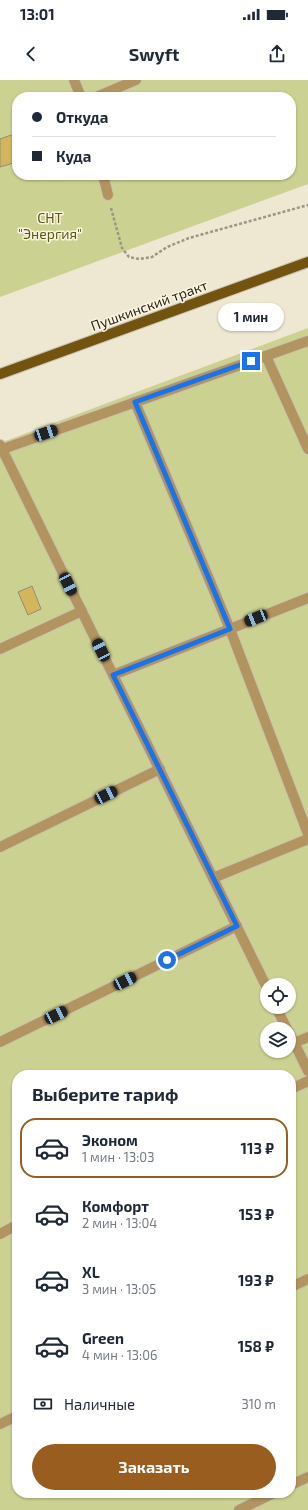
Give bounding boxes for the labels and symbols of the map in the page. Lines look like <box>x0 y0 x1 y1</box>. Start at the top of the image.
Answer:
park label: СНТ "Энергия" <box>18 209 82 242</box>
street label: Пушкинский тракт <box>88 276 210 334</box>
callout: 1 мин <box>218 303 284 331</box>
route end <box>242 352 260 370</box>
car <box>33 423 59 443</box>
car <box>57 571 79 597</box>
car <box>243 608 269 628</box>
car <box>90 637 112 663</box>
car <box>93 784 119 806</box>
route start <box>158 951 176 969</box>
car <box>112 970 138 992</box>
car <box>43 1004 69 1026</box>

